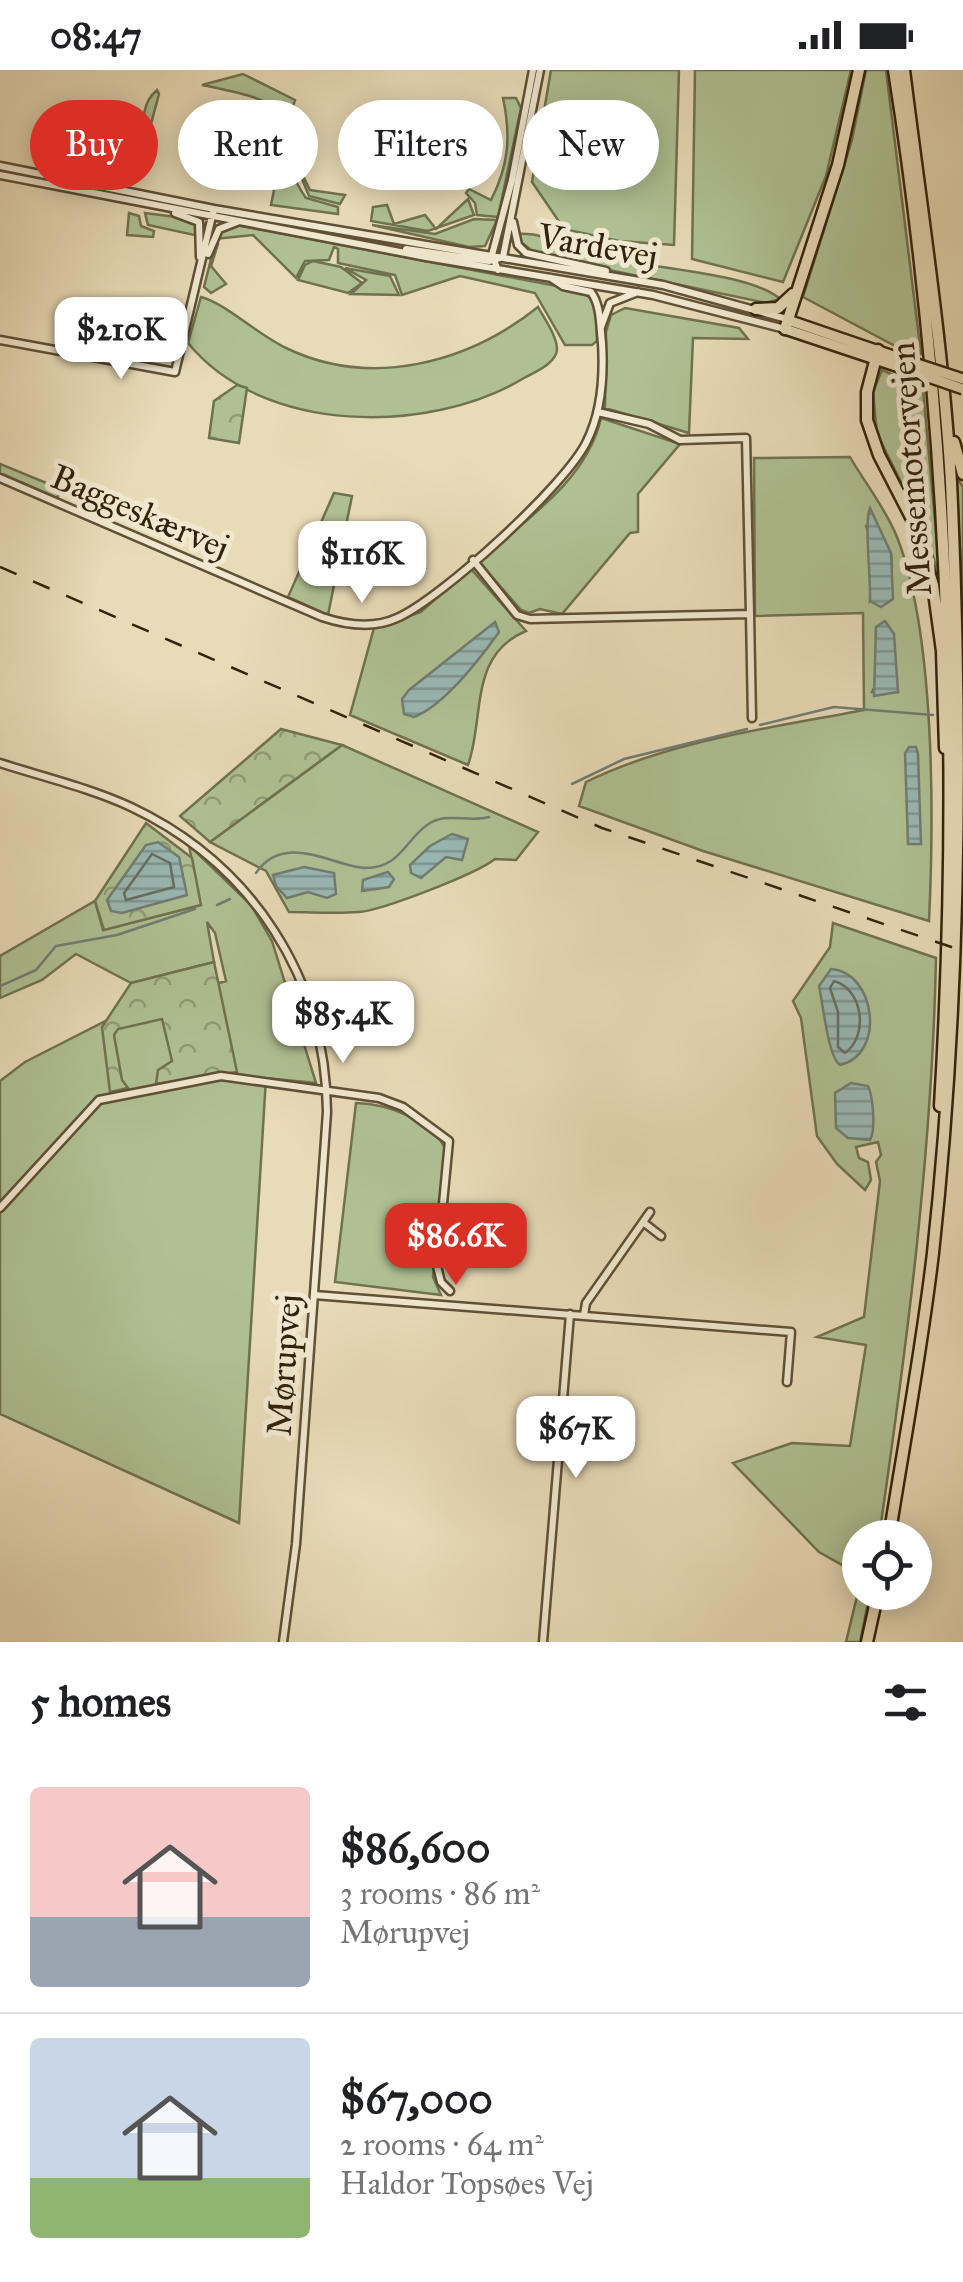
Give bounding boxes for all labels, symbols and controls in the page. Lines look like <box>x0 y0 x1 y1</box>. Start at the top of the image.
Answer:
text: 08:47 <box>50 12 142 58</box>
chip: Buy <box>30 100 158 190</box>
chip: Rent <box>178 100 318 190</box>
chip: Filters <box>338 100 503 190</box>
chip: New <box>523 100 659 190</box>
street label: Vardevej <box>534 214 661 278</box>
pin: $210K <box>51 297 191 382</box>
text: $210K <box>77 310 165 349</box>
street label: Messemotorvejen <box>881 341 941 597</box>
street label: Baggeskærvej <box>44 455 236 569</box>
pin: $116K <box>292 521 432 606</box>
text: $116K <box>320 534 404 573</box>
pin: $85.4K <box>262 981 424 1066</box>
text: $85.4K <box>294 994 392 1033</box>
pin: $86.6K <box>375 1203 537 1288</box>
text: $86.6K <box>407 1216 505 1255</box>
street label: Mørupvej <box>258 1293 310 1437</box>
pin: $67K <box>517 1396 635 1481</box>
text: $67K <box>538 1409 614 1448</box>
map controls <box>842 1520 932 1610</box>
button: locate <box>842 1520 932 1610</box>
icon: filters <box>878 1675 933 1730</box>
text: 5 homes <box>30 1676 171 1728</box>
text: $86,600 <box>340 1822 490 1874</box>
icon: home <box>110 1827 230 1947</box>
text: 3 rooms · 86 m² <box>340 1874 540 1913</box>
text: Mørupvej <box>340 1913 470 1952</box>
text: $67,000 <box>340 2073 493 2125</box>
icon: home <box>110 2078 230 2198</box>
text: 2 rooms · 64 m² <box>340 2125 544 2164</box>
text: Haldor Topsøes Vej <box>340 2164 594 2203</box>

